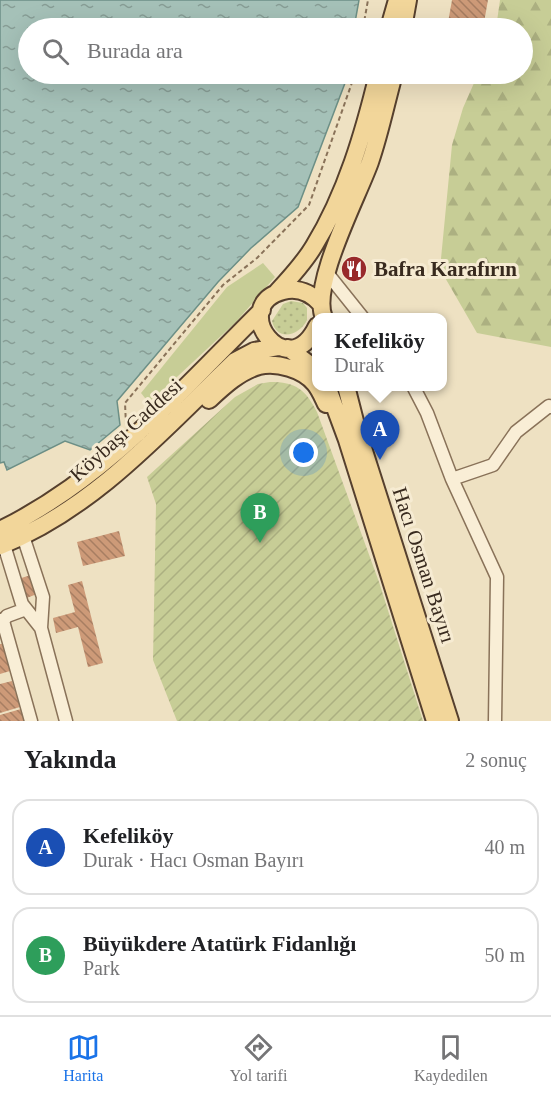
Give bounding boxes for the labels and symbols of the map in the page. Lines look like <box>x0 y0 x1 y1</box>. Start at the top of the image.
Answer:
restaurant icon: Bafra Karafırın <box>339 254 369 284</box>
place label: Bafra Karafırın <box>374 257 517 281</box>
street label: Köybaşı Caddesi <box>65 373 187 487</box>
pin: A <box>360 410 400 460</box>
your location <box>289 438 318 467</box>
street label: Hacı Osman Bayırı <box>388 484 461 646</box>
pin: B <box>240 494 280 543</box>

